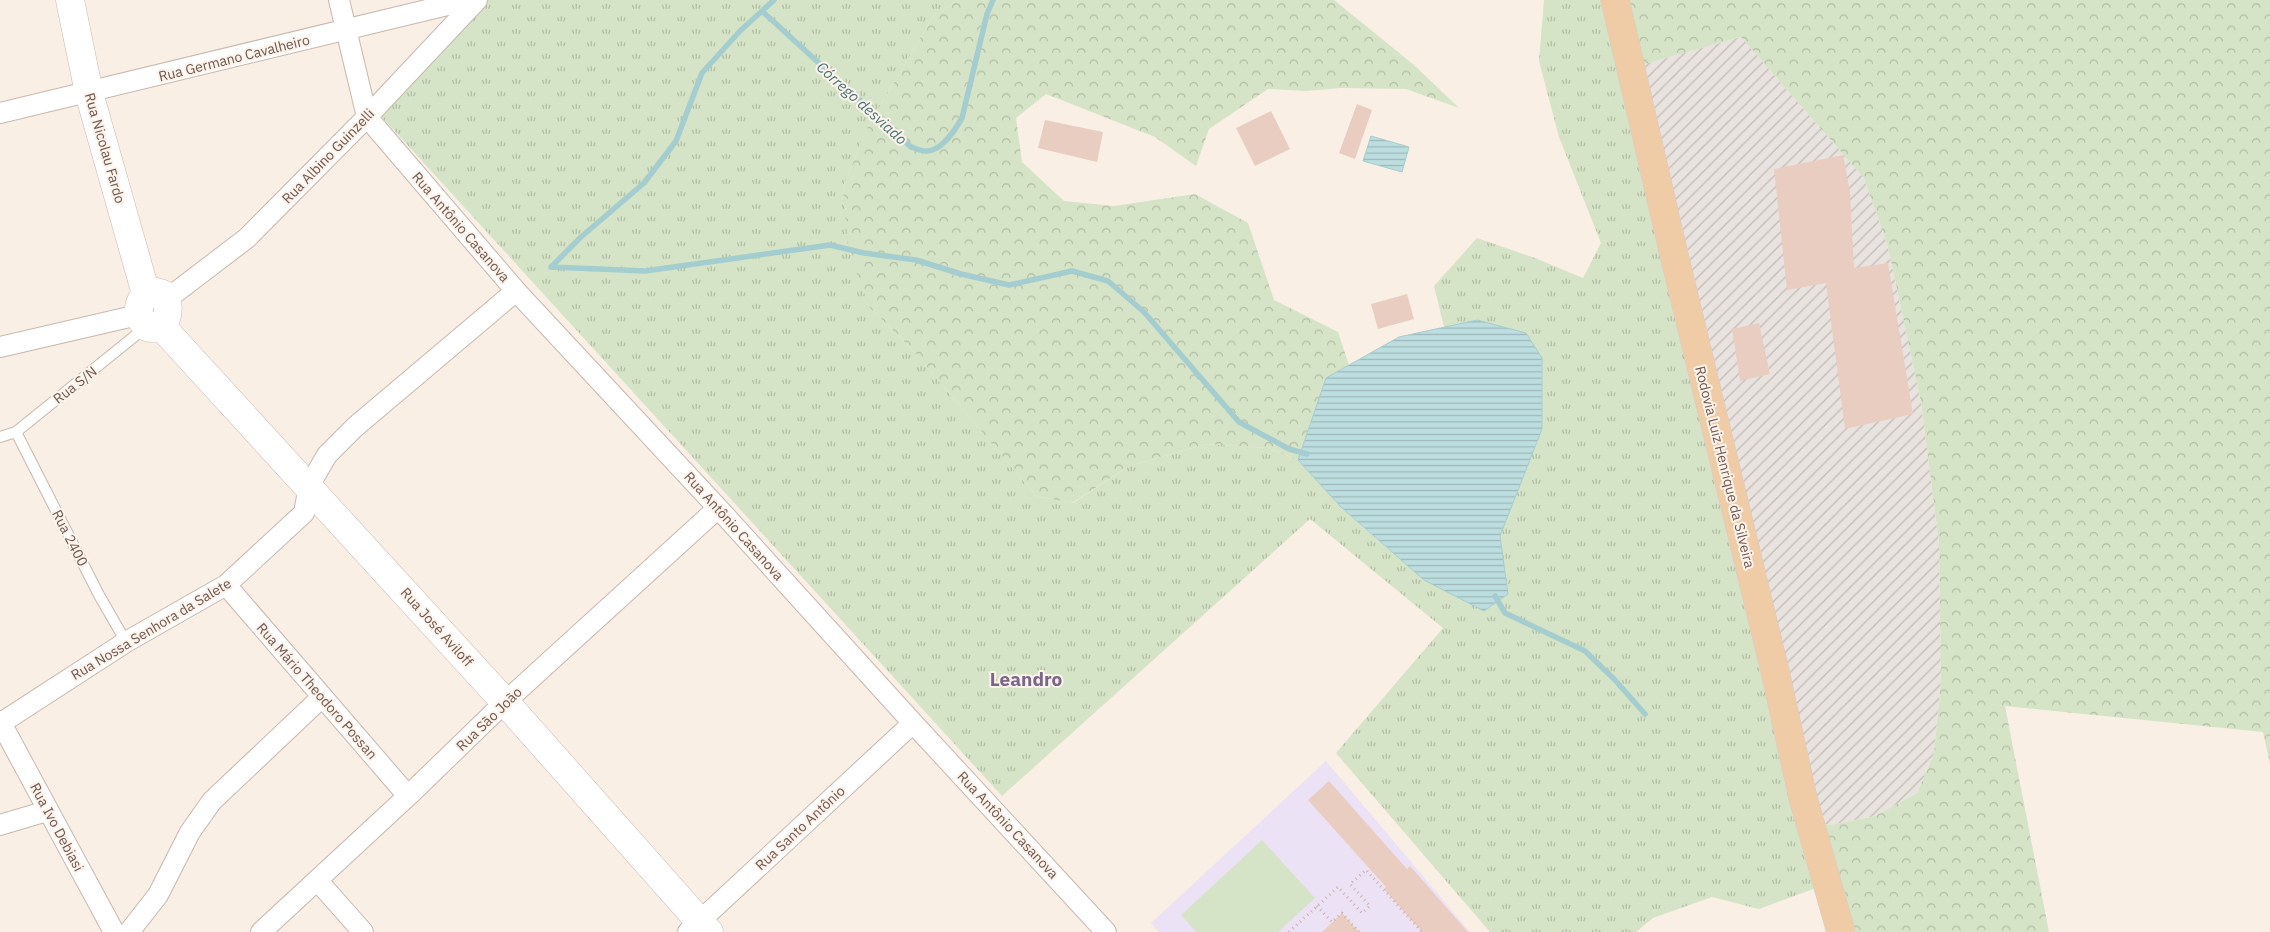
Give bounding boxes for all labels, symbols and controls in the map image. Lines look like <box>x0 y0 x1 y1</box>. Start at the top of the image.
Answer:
street label: Rua Germano Cavalheiro <box>157 30 312 86</box>
water label: Córrego desviado <box>813 57 911 149</box>
street label: Rua Nicolau Fardo <box>81 91 129 206</box>
street label: Rua Albino Guinzelli <box>278 105 378 207</box>
street label: Rua Antônio Casanova <box>408 168 514 286</box>
street label: Rua S/N <box>49 362 101 408</box>
street label: Rodovia Luiz Henrique da Silveira <box>1691 364 1759 570</box>
street label: Rua Antônio Casanova <box>680 468 788 585</box>
street label: Rua 2400 <box>48 507 92 569</box>
street label: Rua Nossa Senhora da Salete <box>68 574 235 684</box>
street label: Rua José Aviloff <box>397 584 478 671</box>
street label: Rua Mário Theodoro Possan <box>253 619 381 763</box>
district label: Leandro <box>990 667 1063 691</box>
street label: Rua São João <box>452 683 526 755</box>
street label: Rua Antônio Casanova <box>954 768 1063 883</box>
street label: Rua Ivo Debiasi <box>26 780 88 874</box>
street label: Rua Santo Antônio <box>751 782 849 874</box>

